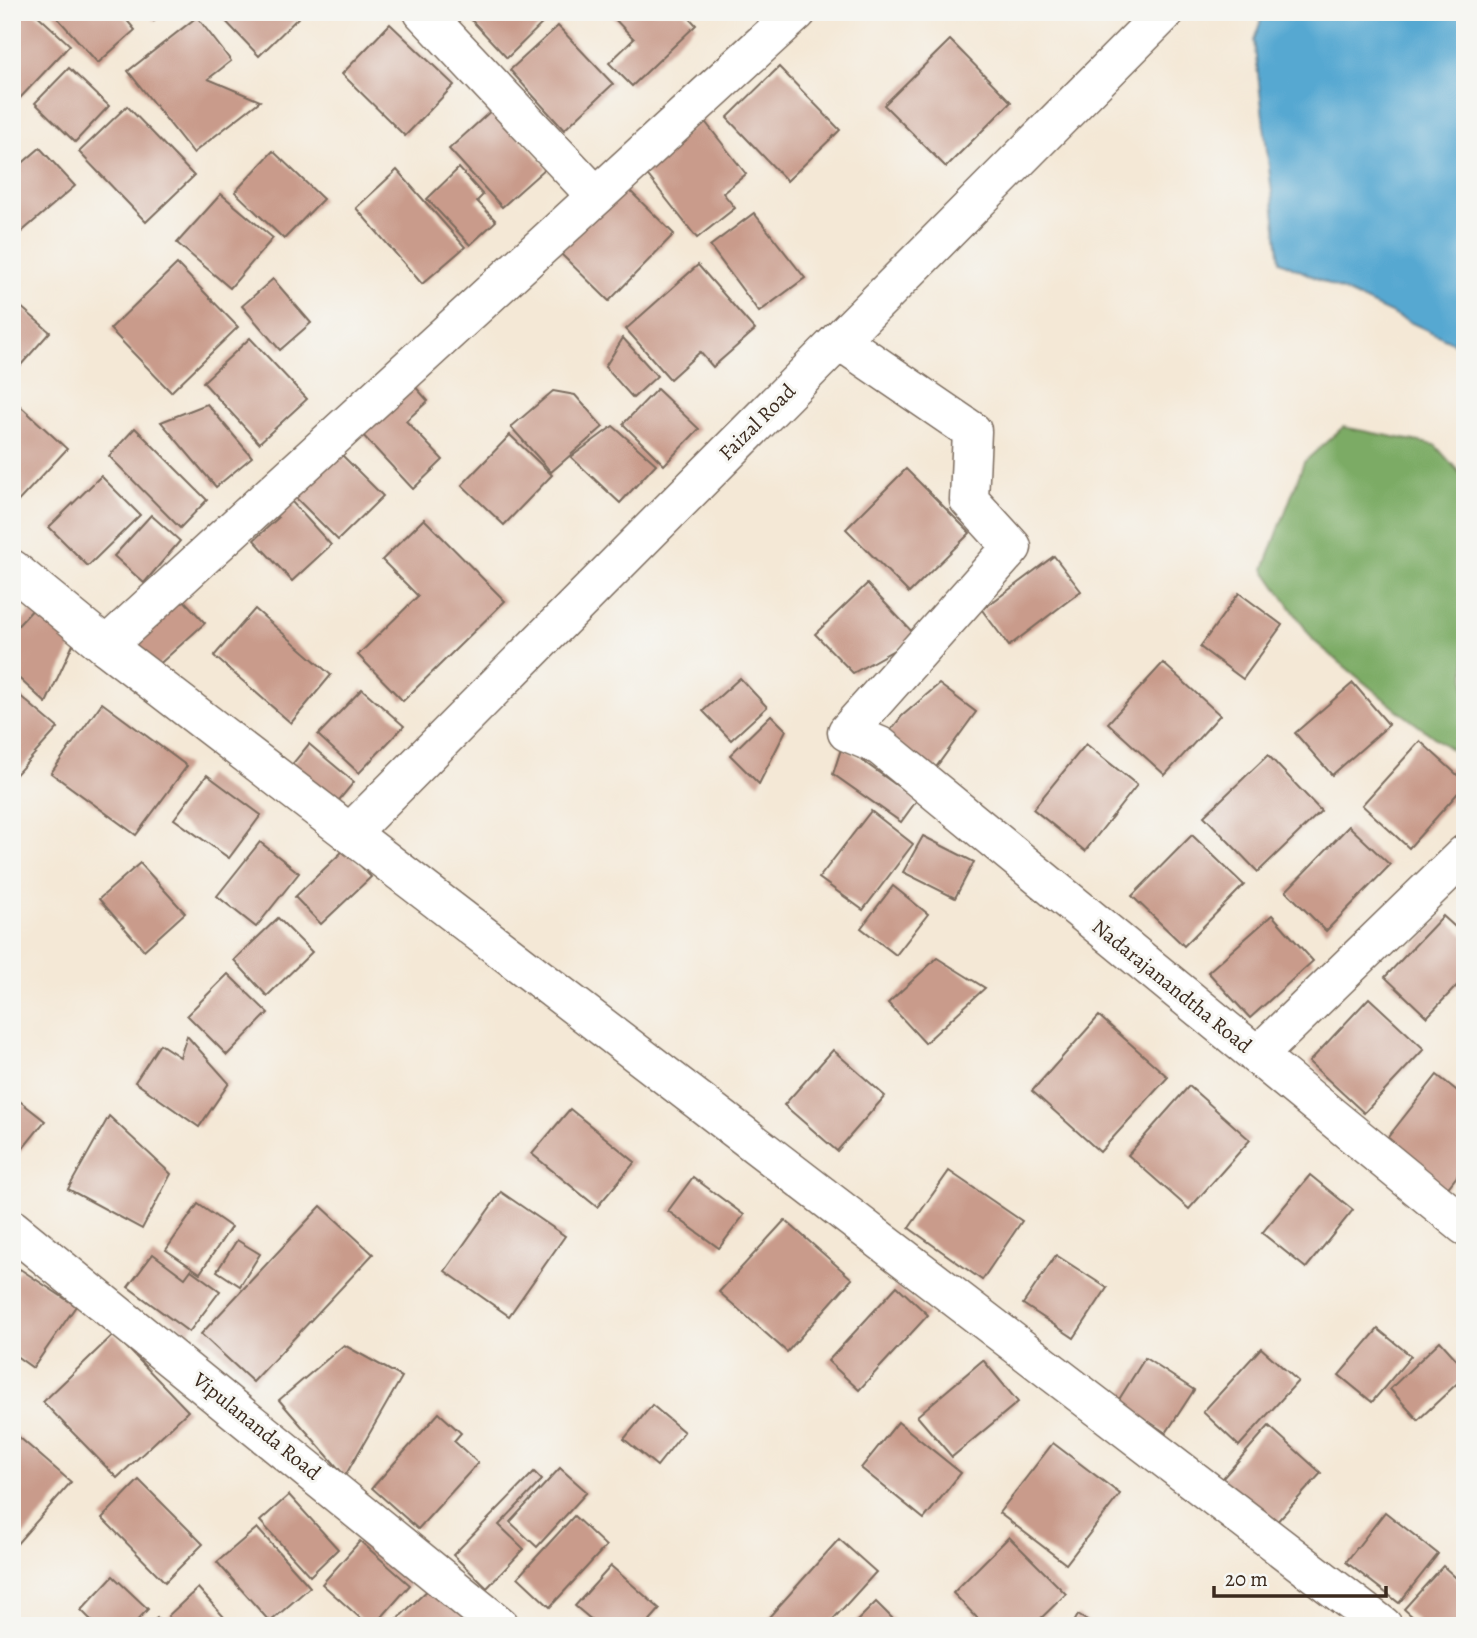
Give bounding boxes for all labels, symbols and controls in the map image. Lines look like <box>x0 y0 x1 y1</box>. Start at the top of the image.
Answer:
street label: Faizal Road <box>712 377 802 467</box>
street label: Nadarajanandtha Road <box>1086 913 1258 1060</box>
street label: Vipulananda Road <box>186 1365 327 1487</box>
scale bar <box>1214 1554 1386 1598</box>
text: 20 m <box>1225 1565 1268 1593</box>

